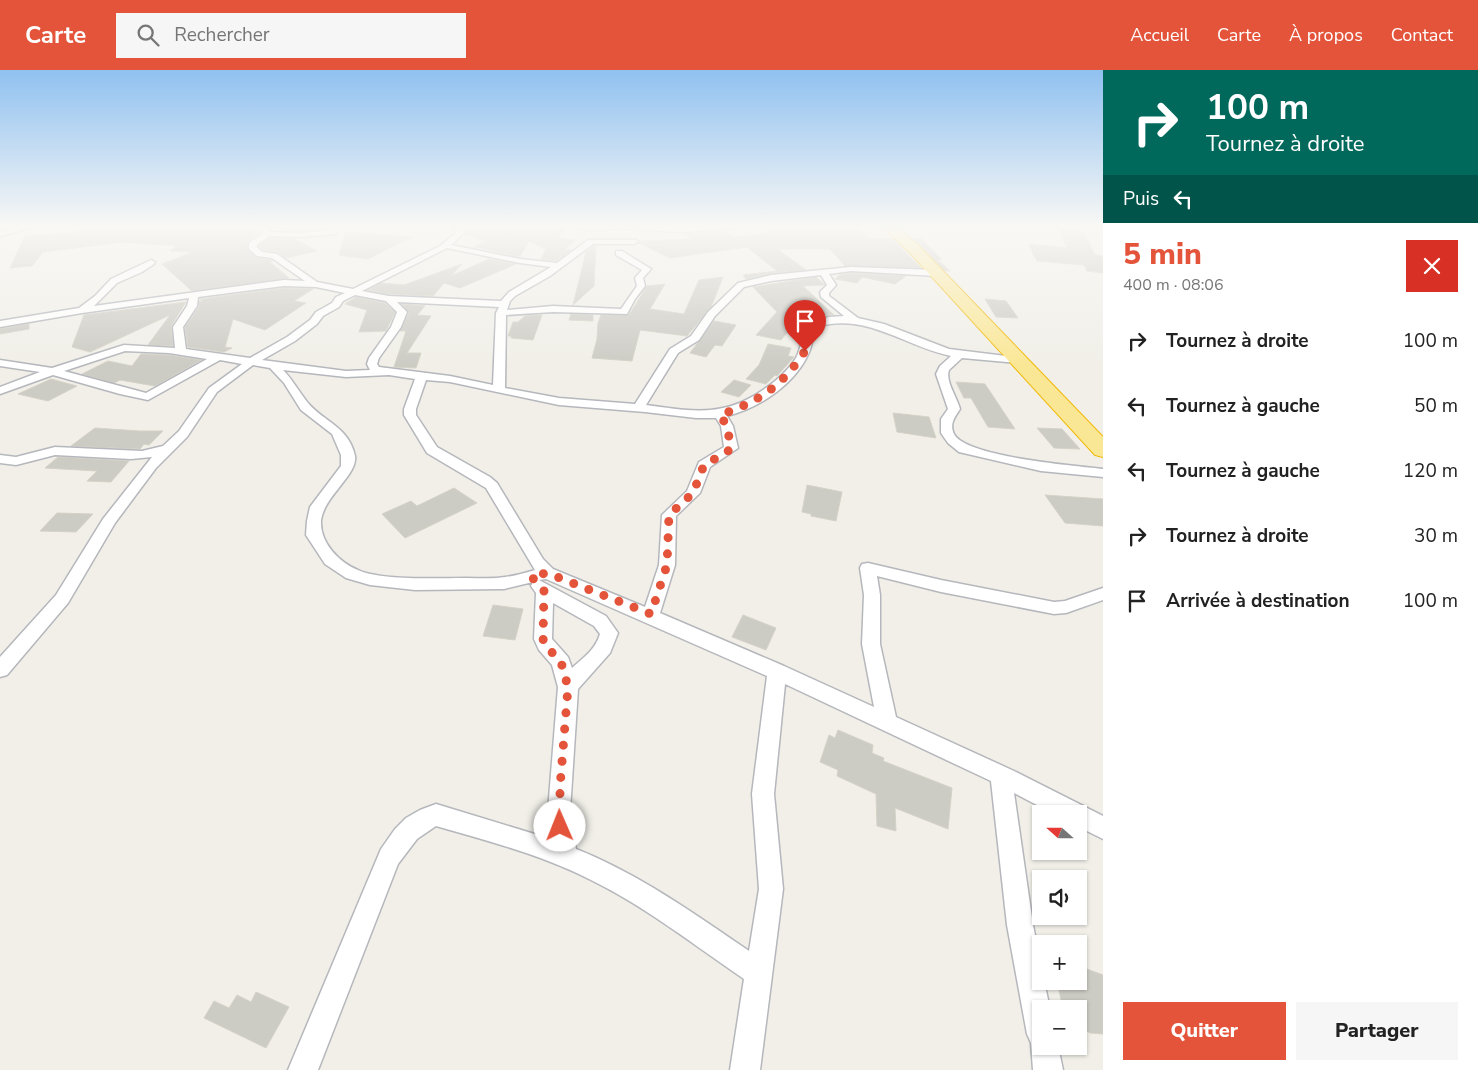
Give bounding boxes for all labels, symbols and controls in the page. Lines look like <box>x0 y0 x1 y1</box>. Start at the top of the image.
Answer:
search box <box>116 13 466 58</box>
text: Carte <box>25 19 86 51</box>
icon: search <box>134 21 162 49</box>
text: Rechercher <box>174 22 270 48</box>
text: Accueil <box>1130 23 1189 47</box>
text: Carte <box>1217 23 1261 47</box>
text: À propos <box>1289 23 1363 47</box>
text: Contact <box>1391 23 1453 47</box>
text: 100 m <box>1206 84 1309 131</box>
icon: right <box>1123 90 1188 155</box>
text: Tournez à droite <box>1206 129 1365 159</box>
icon: left <box>1169 185 1197 213</box>
text: Puis <box>1123 186 1159 212</box>
text: 5 min <box>1123 234 1202 275</box>
button: close <box>1406 240 1458 292</box>
text: 400 m · 08:06 <box>1123 274 1224 296</box>
pin <box>784 300 826 351</box>
icon: arrive <box>791 307 819 335</box>
icon: right <box>1123 327 1151 355</box>
text: Tournez à droite <box>1166 328 1309 354</box>
text: 100 m <box>1403 328 1458 354</box>
icon: left <box>1123 392 1151 420</box>
text: Tournez à gauche <box>1166 393 1320 419</box>
text: 50 m <box>1414 393 1458 419</box>
icon: left <box>1123 457 1151 485</box>
text: Tournez à gauche <box>1166 458 1320 484</box>
text: 120 m <box>1403 458 1458 484</box>
icon: right <box>1123 522 1151 550</box>
text: Tournez à droite <box>1166 523 1309 549</box>
text: 30 m <box>1414 523 1458 549</box>
icon: arrive <box>1123 587 1151 615</box>
text: Arrivée à destination <box>1166 588 1350 614</box>
text: 100 m <box>1403 588 1458 614</box>
position arrow <box>533 799 585 851</box>
north arrow <box>1032 805 1088 860</box>
map controls <box>1032 805 1087 1055</box>
button: sound <box>1032 870 1087 925</box>
button: + <box>1032 935 1087 990</box>
button: − <box>1032 1000 1087 1055</box>
button: Quitter <box>1123 1002 1286 1060</box>
button: Partager <box>1296 1002 1458 1060</box>

